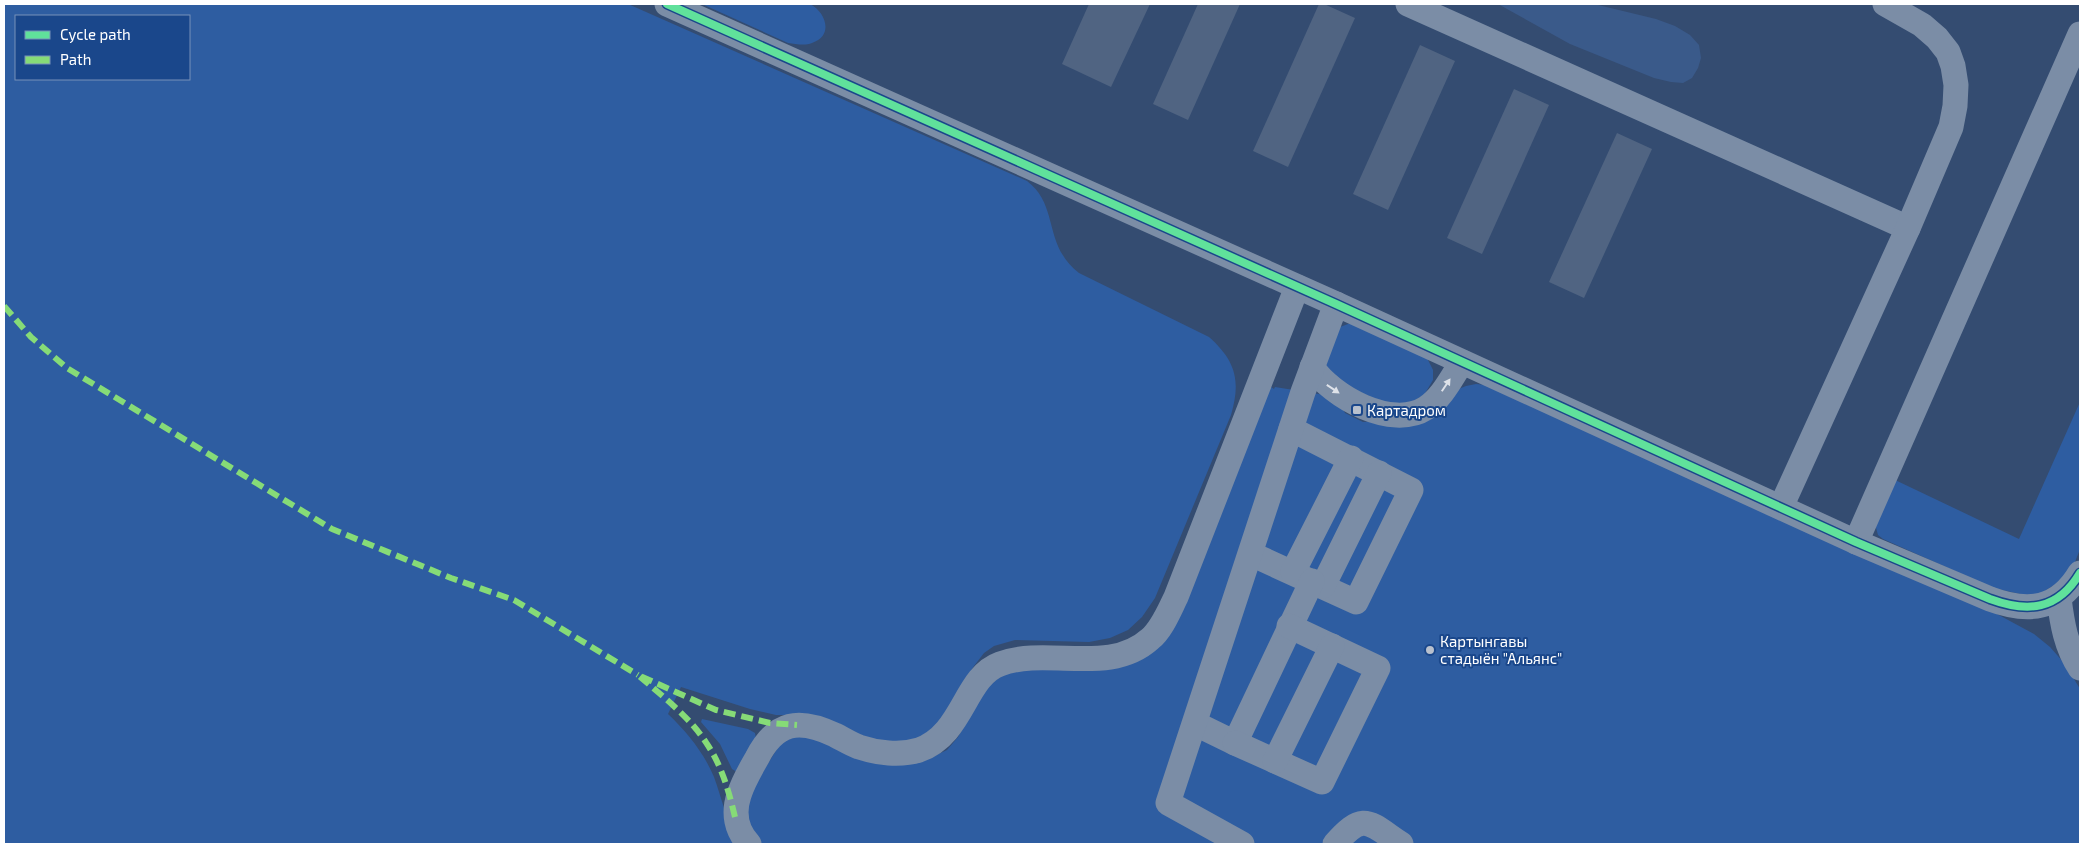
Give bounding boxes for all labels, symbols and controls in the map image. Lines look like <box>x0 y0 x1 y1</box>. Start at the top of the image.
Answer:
legend <box>15 15 190 80</box>
text: Cycle path <box>60 25 131 43</box>
text: Path <box>60 50 91 68</box>
one-way arrow <box>1442 378 1451 392</box>
one-way arrow <box>1326 384 1340 394</box>
place label: Картадром <box>1367 401 1446 419</box>
marker: Картадром <box>1351 404 1363 416</box>
place label: Картынгавы стадыён "Альянс" <box>1440 632 1562 667</box>
marker: Картынгавы стадыён "Альянс" <box>1424 644 1436 656</box>

